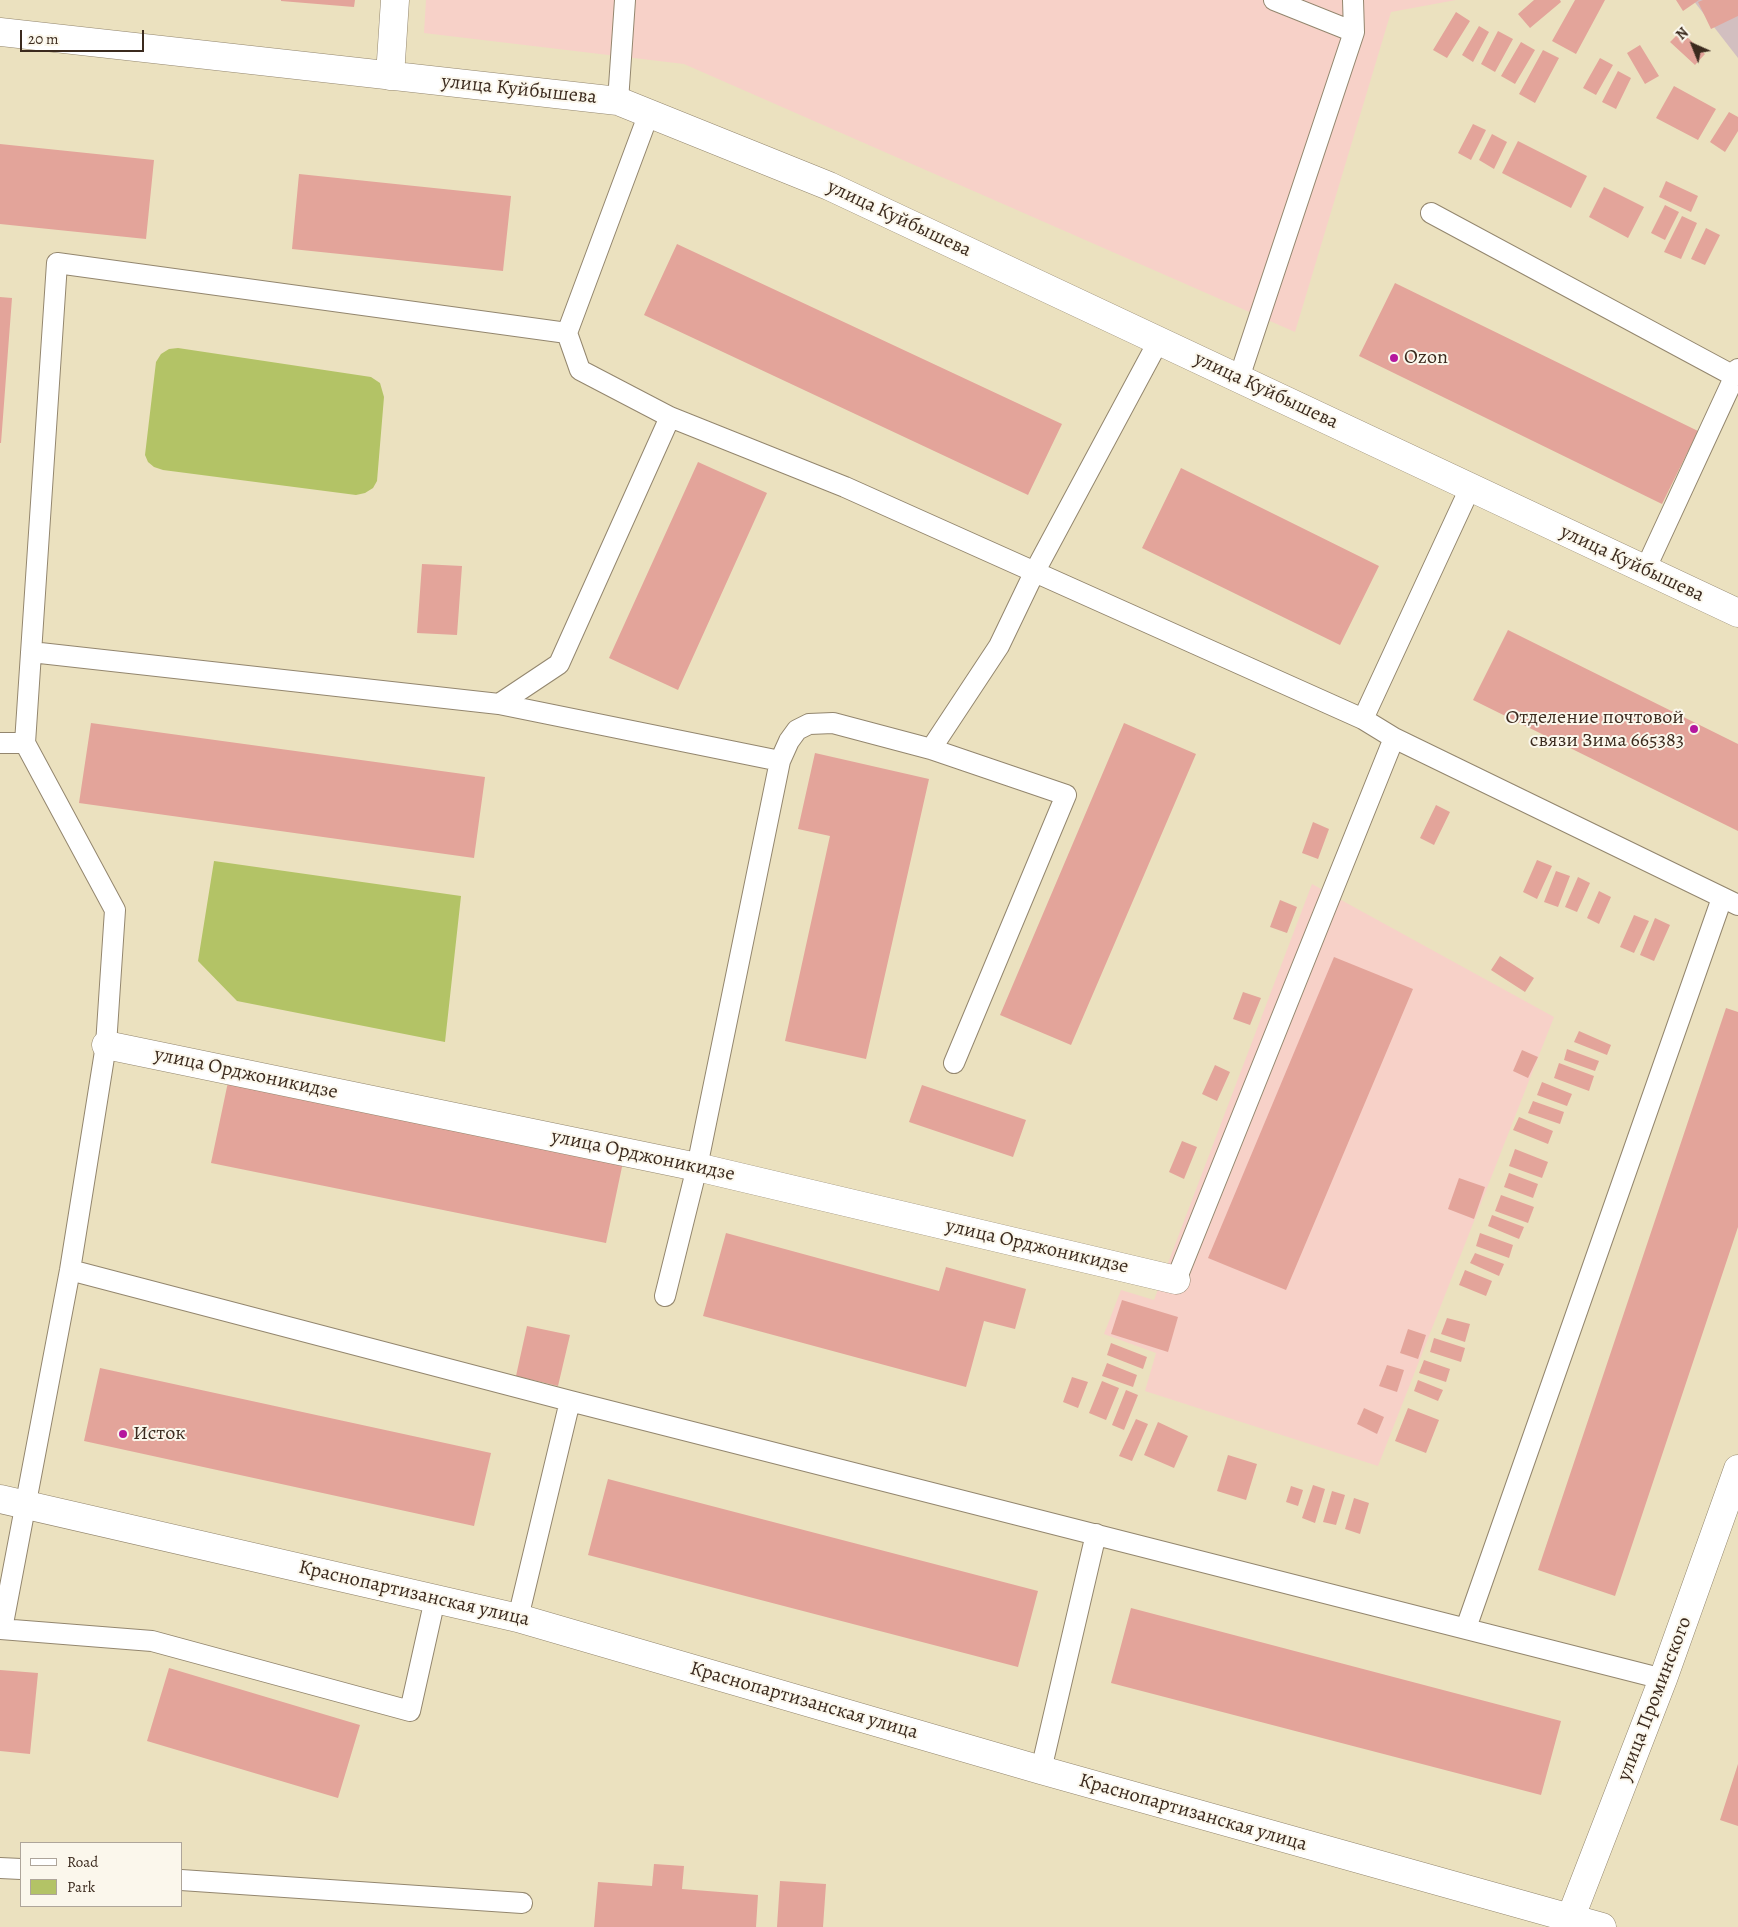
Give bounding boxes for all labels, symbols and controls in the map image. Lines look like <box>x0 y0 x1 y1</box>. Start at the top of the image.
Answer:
scale bar <box>22 20 146 52</box>
north arrow <box>1668 20 1718 70</box>
text: N <box>1672 23 1692 44</box>
text: 20 m <box>28 29 59 49</box>
street label: улица Куйбышева <box>440 70 598 110</box>
street label: улица Куйбышева <box>823 175 975 263</box>
place label: Ozon <box>1404 346 1448 370</box>
street label: улица Куйбышева <box>1190 347 1342 435</box>
marker: Ozon <box>1388 352 1400 364</box>
street label: улица Куйбышева <box>1556 520 1708 608</box>
place label: Отделение почтовой связи Зима 665383 <box>1505 706 1684 753</box>
marker: Отделение почтовой связи Зима 665383 <box>1688 723 1700 735</box>
street label: улица Орджоникидзе <box>152 1043 340 1105</box>
street label: улица Орджоникидзе <box>549 1125 737 1187</box>
street label: улица Орджоникидзе <box>943 1214 1131 1280</box>
place label: Исток <box>133 1422 186 1446</box>
marker: Исток <box>117 1428 129 1440</box>
street label: Краснопартизанская улица <box>296 1556 532 1632</box>
street label: улица Проминского <box>1613 1614 1697 1784</box>
street label: Краснопартизанская улица <box>687 1657 921 1745</box>
street label: Краснопартизанская улица <box>1076 1769 1310 1857</box>
legend <box>20 1842 182 1907</box>
text: Road <box>67 1852 98 1872</box>
text: Park <box>67 1877 95 1897</box>

